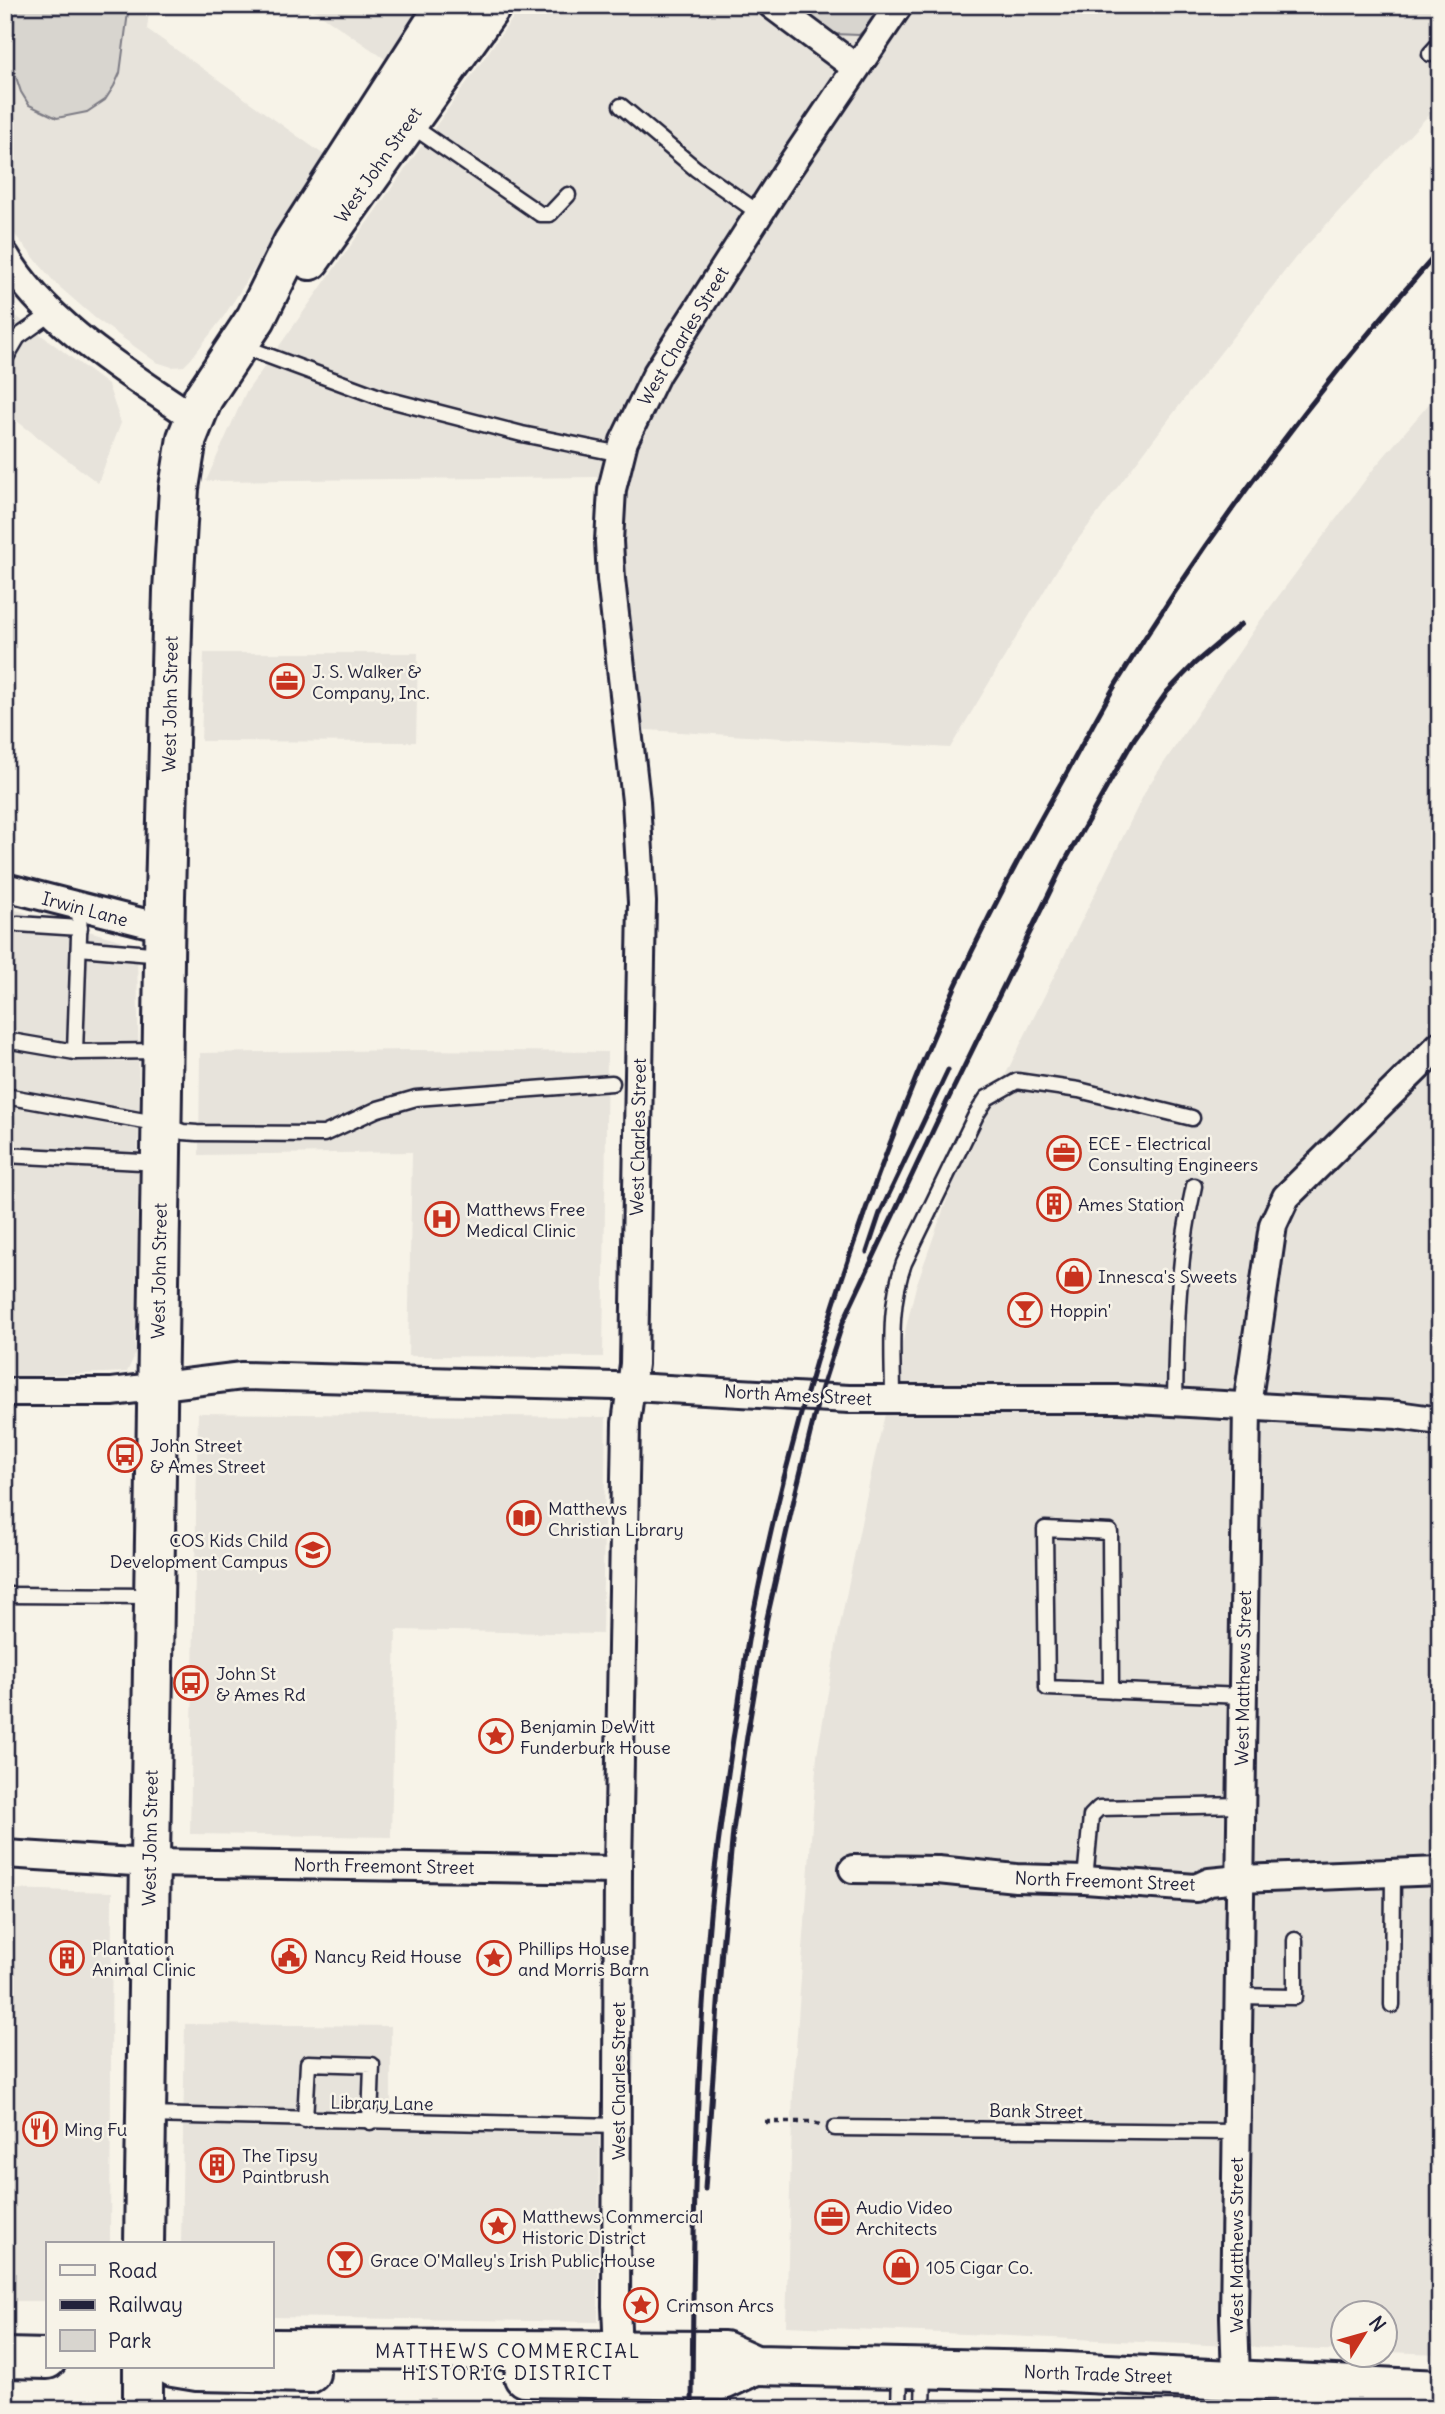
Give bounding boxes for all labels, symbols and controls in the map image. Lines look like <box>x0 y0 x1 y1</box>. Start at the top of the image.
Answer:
street label: West John Street <box>329 103 427 227</box>
street label: West Charles Street <box>632 262 734 410</box>
street label: West John Street <box>157 636 183 772</box>
place label: J. S. Walker & Company, Inc. <box>312 660 430 704</box>
office icon: J. S. Walker & Company, Inc. <box>268 662 306 700</box>
street label: Irwin Lane <box>40 886 130 932</box>
street label: West Charles Street <box>625 1058 651 1216</box>
place label: ECE - Electrical Consulting Engineers <box>1088 1132 1258 1176</box>
office icon: ECE - Electrical Consulting Engineers <box>1045 1134 1083 1172</box>
building icon: Ames Station <box>1035 1185 1073 1223</box>
place label: Ames Station <box>1078 1193 1184 1216</box>
place label: Matthews Free Medical Clinic <box>466 1198 585 1242</box>
hospital icon: Matthews Free Medical Clinic <box>423 1200 461 1238</box>
street label: West John Street <box>146 1203 172 1339</box>
shop icon: Innesca's Sweets <box>1055 1257 1093 1295</box>
place label: Innesca's Sweets <box>1098 1265 1237 1288</box>
bar icon: Hoppin' <box>1006 1291 1044 1329</box>
place label: Hoppin' <box>1050 1299 1111 1322</box>
street label: North Ames Street <box>723 1380 873 1410</box>
place label: John Street & Ames Street <box>150 1434 266 1478</box>
bus stop icon: John Street & Ames Street <box>106 1436 144 1474</box>
place label: Matthews Christian Library <box>548 1497 684 1541</box>
library icon: Matthews Christian Library <box>505 1499 543 1537</box>
place label: COS Kids Child Development Campus <box>110 1529 288 1573</box>
school or university icon: COS Kids Child Development Campus <box>294 1531 332 1569</box>
street label: West Matthews Street <box>1230 1590 1256 1766</box>
place label: John St & Ames Rd <box>216 1662 306 1706</box>
bus stop icon: John St & Ames Rd <box>172 1664 210 1702</box>
place label: Benjamin DeWitt Funderburk House <box>520 1715 671 1759</box>
place icon: Benjamin DeWitt Funderburk House <box>477 1717 515 1755</box>
street label: West John Street <box>137 1770 163 1906</box>
street label: North Freemont Street <box>293 1853 475 1879</box>
street label: North Freemont Street <box>1014 1866 1196 1896</box>
place label: Plantation Animal Clinic <box>92 1937 196 1981</box>
public building icon: Nancy Reid House <box>270 1937 308 1975</box>
place label: Phillips House and Morris Barn <box>518 1937 649 1981</box>
building icon: Plantation Animal Clinic <box>48 1939 86 1977</box>
place icon: Phillips House and Morris Barn <box>475 1939 513 1977</box>
place label: Nancy Reid House <box>314 1945 462 1968</box>
street label: West Charles Street <box>607 2002 630 2160</box>
street label: Library Lane <box>330 2091 434 2115</box>
street label: Bank Street <box>989 2099 1083 2123</box>
restaurant icon: Ming Fu <box>21 2110 59 2148</box>
place label: Ming Fu <box>64 2118 127 2141</box>
place label: The Tipsy Paintbrush <box>242 2144 329 2188</box>
building icon: The Tipsy Paintbrush <box>198 2146 236 2184</box>
street label: West Matthews Street <box>1225 2157 1248 2333</box>
place label: Audio Video Architects <box>856 2196 953 2240</box>
office icon: Audio Video Architects <box>813 2198 851 2236</box>
place label: Matthews Commercial Historic District <box>522 2205 703 2249</box>
place icon: Matthews Commercial Historic District <box>479 2207 517 2245</box>
bar icon: Grace O'Malley's Irish Public House <box>326 2241 364 2279</box>
legend <box>46 2242 273 2368</box>
shop icon: 105 Cigar Co. <box>882 2248 920 2286</box>
place label: Grace O'Malley's Irish Public House <box>370 2249 655 2272</box>
place label: 105 Cigar Co. <box>926 2256 1033 2279</box>
text: Road <box>108 2257 157 2284</box>
place icon: Crimson Arcs <box>622 2286 660 2324</box>
text: Railway <box>108 2291 183 2318</box>
place label: Crimson Arcs <box>666 2294 774 2317</box>
north arrow <box>1330 2298 1400 2368</box>
text: N <box>1364 2311 1391 2336</box>
text: Park <box>108 2327 151 2354</box>
district label: MATTHEWS COMMERCIAL HISTORIC DISTRICT <box>375 2339 641 2385</box>
street label: North Trade Street <box>1023 2360 1173 2388</box>

